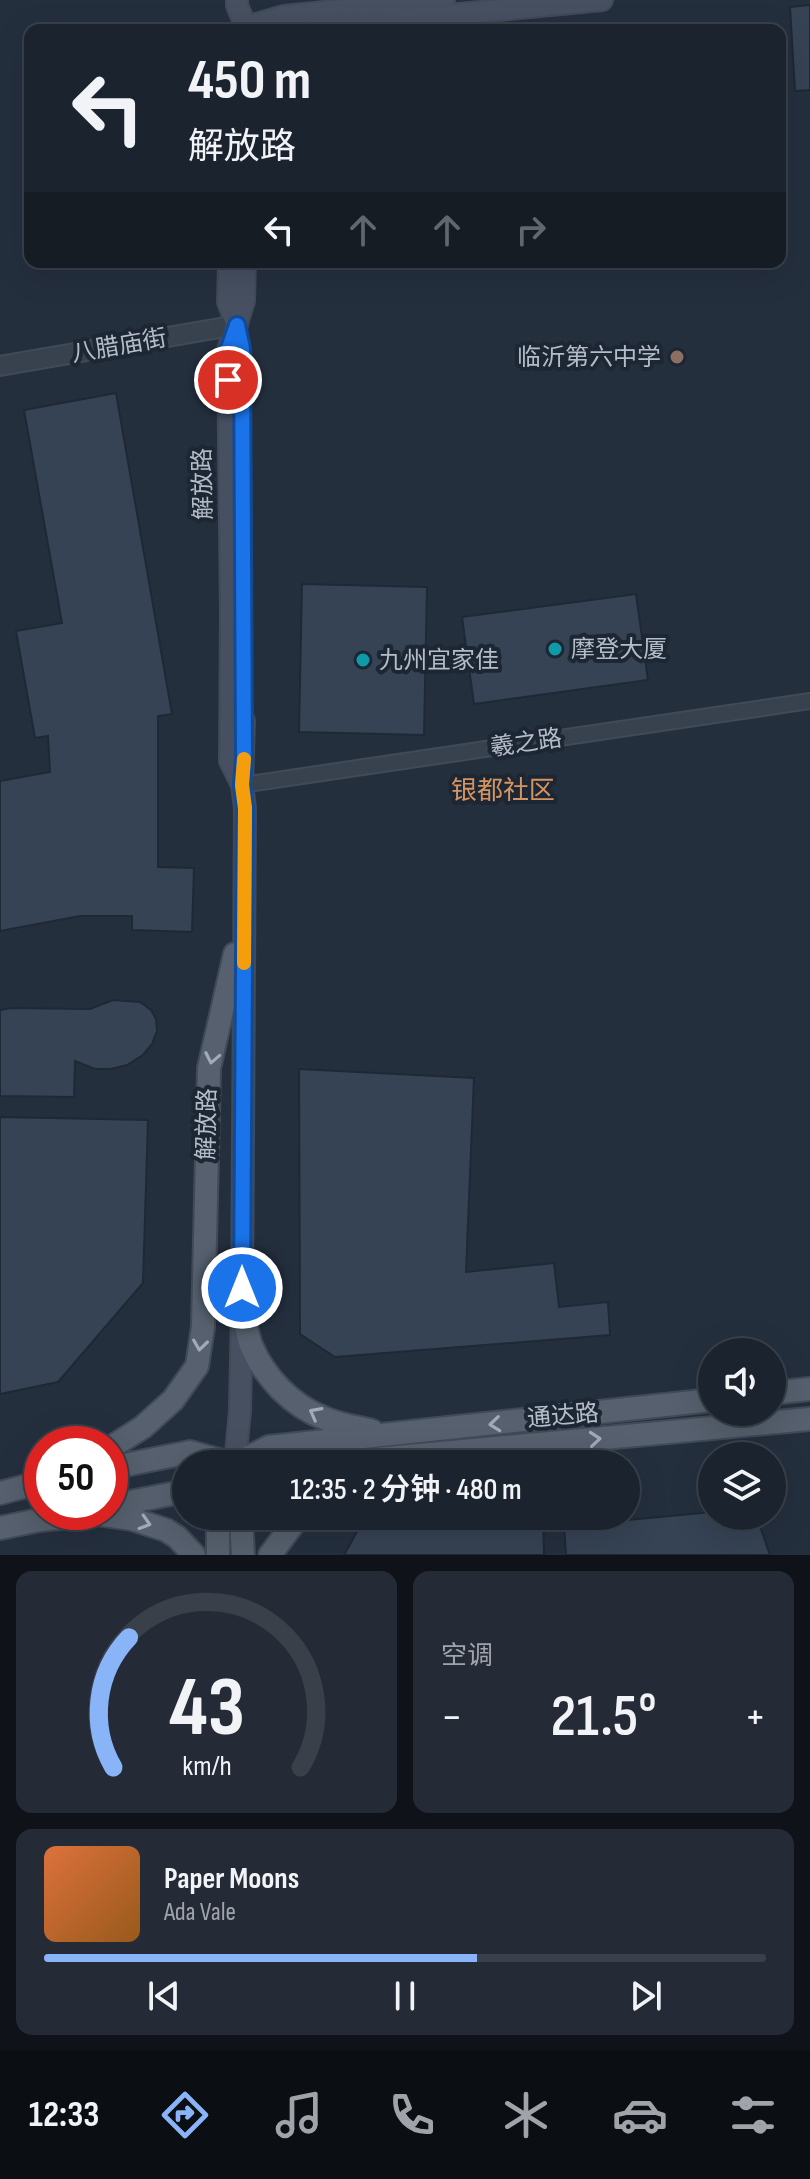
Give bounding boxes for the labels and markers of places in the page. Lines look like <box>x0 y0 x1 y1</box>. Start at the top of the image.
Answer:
place label: 临沂第六中学 <box>517 343 661 372</box>
pin <box>194 346 262 414</box>
marker: 临沂第六中学 <box>668 348 686 366</box>
place label: 摩登大厦 <box>571 635 667 664</box>
marker: 摩登大厦 <box>546 640 564 658</box>
place label: 九州宜家佳 <box>379 646 499 675</box>
marker: 九州宜家佳 <box>354 651 372 669</box>

